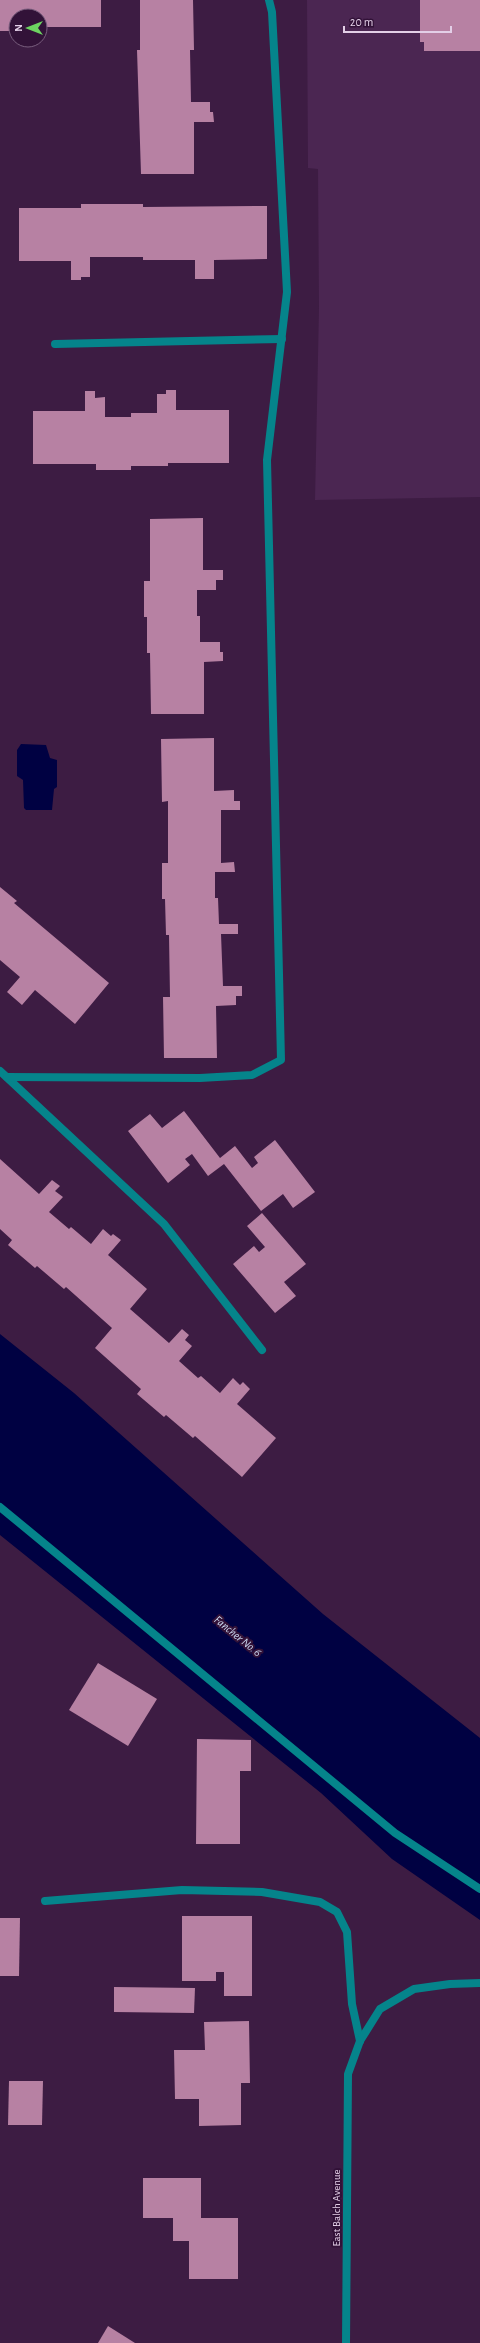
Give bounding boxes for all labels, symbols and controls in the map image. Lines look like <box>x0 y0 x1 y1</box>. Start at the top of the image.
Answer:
north arrow <box>8 8 48 48</box>
scale bar <box>344 8 451 34</box>
text: 20 m <box>350 16 373 28</box>
text: N <box>13 24 24 32</box>
water label: Fancher No. 6 <box>212 1613 264 1659</box>
street label: East Balch Avenue <box>331 2169 342 2247</box>

